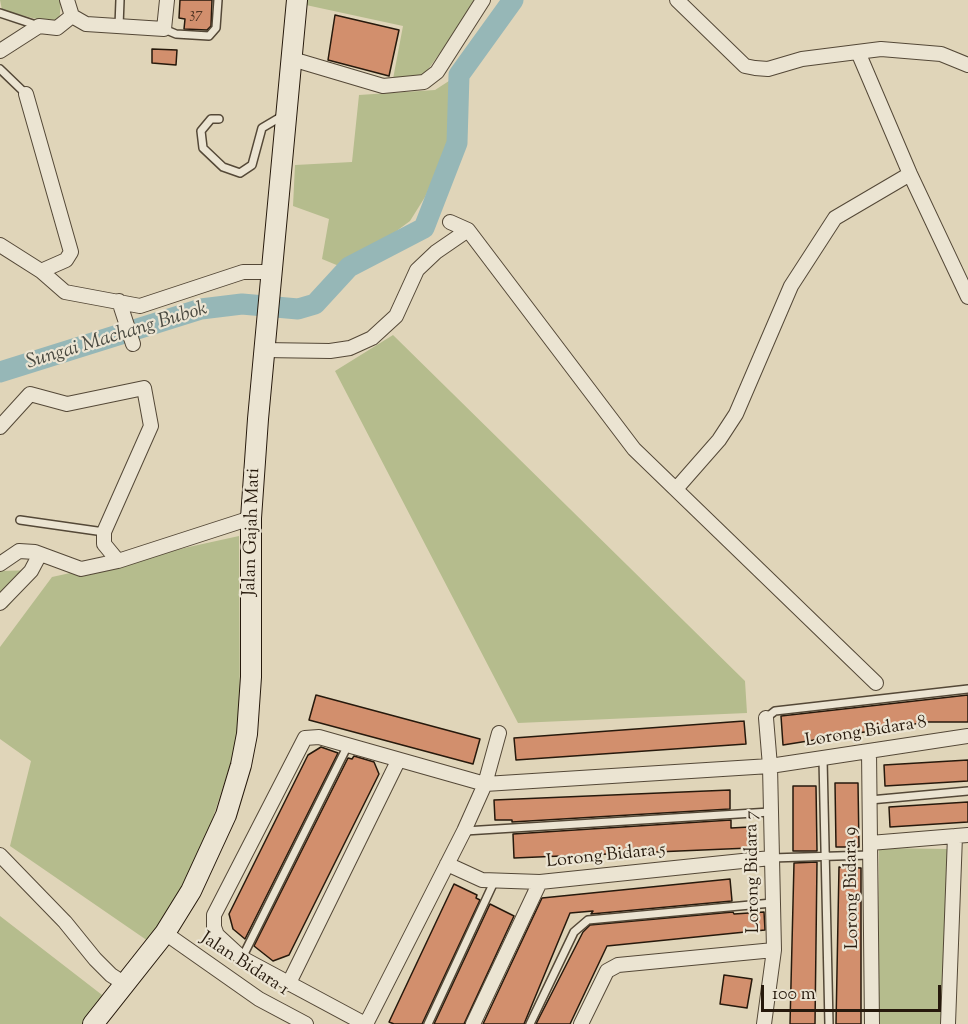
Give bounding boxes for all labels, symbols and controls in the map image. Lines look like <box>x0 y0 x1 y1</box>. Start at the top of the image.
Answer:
house number: 37 <box>189 6 203 24</box>
water label: Sungai Machang Bubok <box>24 298 210 376</box>
street label: Jalan Gajah Mati <box>240 468 266 596</box>
street label: Lorong Bidara 8 <box>804 713 928 753</box>
street label: Lorong Bidara 7 <box>742 810 766 934</box>
street label: Lorong Bidara 9 <box>841 827 865 949</box>
street label: Lorong Bidara 5 <box>545 840 667 874</box>
street label: Jalan Bidara 1 <box>196 928 292 1002</box>
scale bar <box>764 973 944 1011</box>
text: 100 m <box>772 982 816 1008</box>

